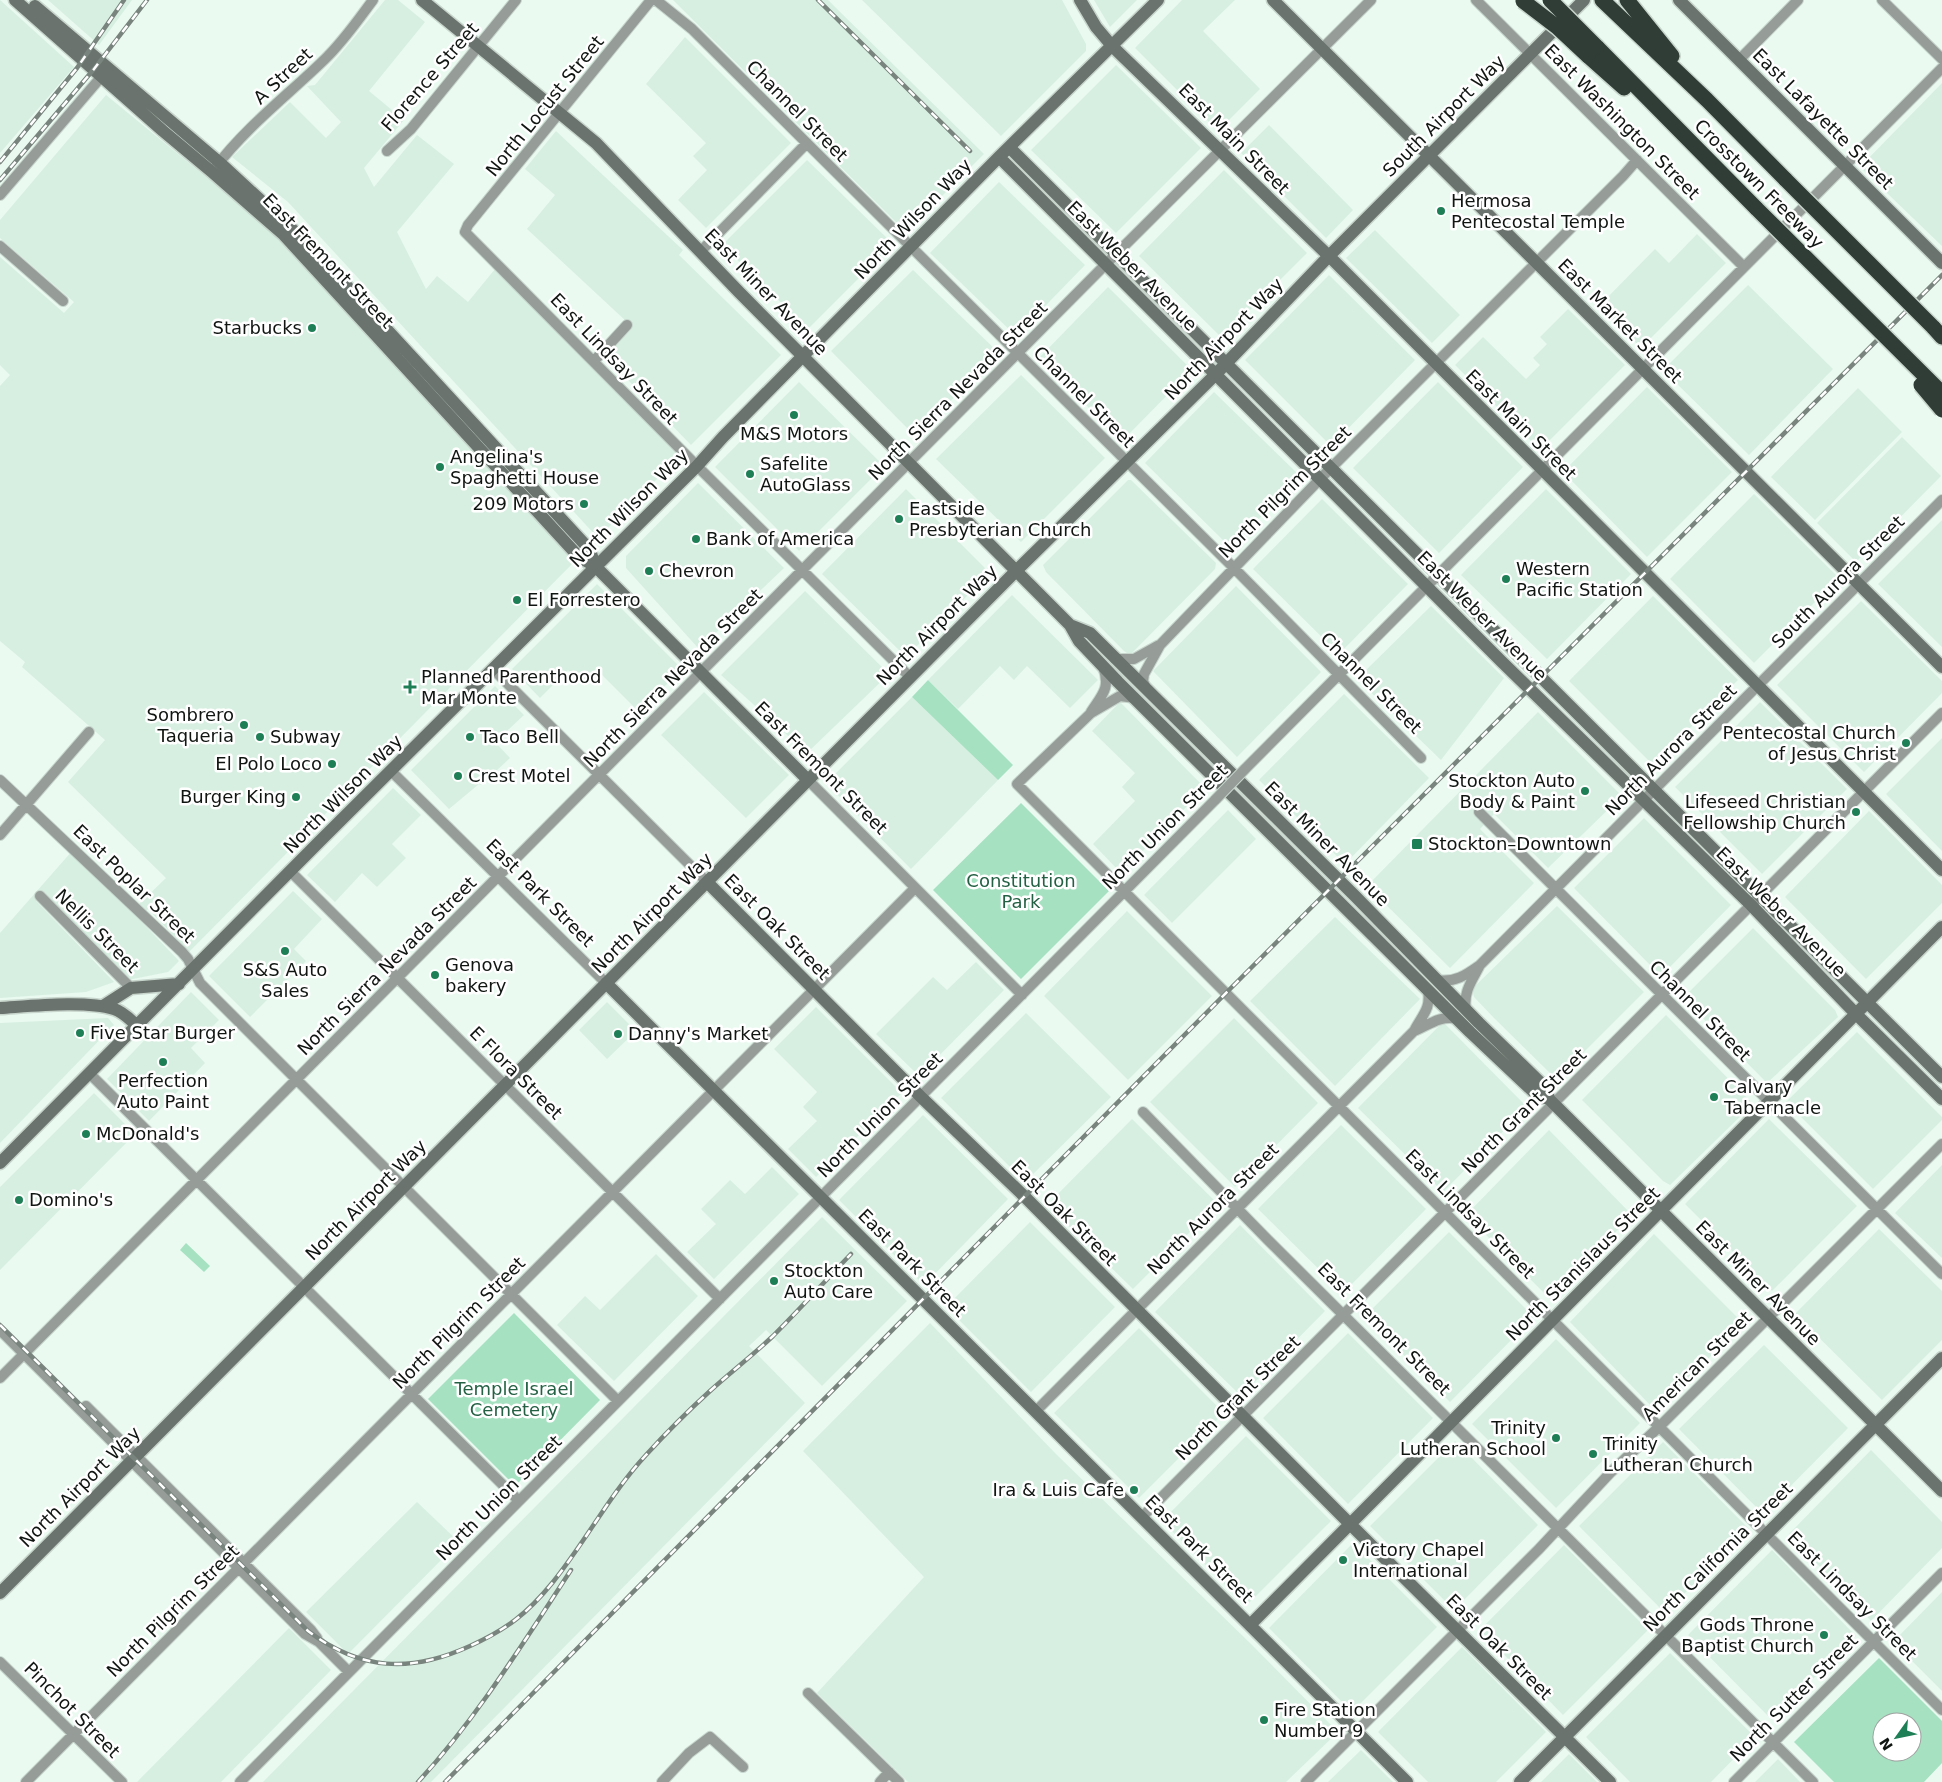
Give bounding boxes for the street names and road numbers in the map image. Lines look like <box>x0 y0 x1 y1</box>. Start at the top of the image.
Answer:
street label: Florence Street <box>377 18 483 135</box>
street label: North Locust Street <box>481 31 608 180</box>
street label: East Washington Street <box>1540 40 1704 204</box>
street label: A Street <box>249 43 316 108</box>
street label: East Lafayette Street <box>1749 44 1898 193</box>
street label: South Airport Way <box>1378 50 1509 181</box>
street label: Channel Street <box>742 56 852 166</box>
street label: East Main Street <box>1175 79 1294 198</box>
street label: Crosstown Freeway <box>1690 115 1828 253</box>
street label: North Wilson Way <box>850 154 976 283</box>
street label: East Fremont Street <box>259 189 398 332</box>
street label: East Weber Avenue <box>1063 196 1202 335</box>
street label: East Miner Avenue <box>701 224 832 359</box>
street label: East Market Street <box>1554 254 1687 387</box>
street label: North Airport Way <box>1160 273 1288 404</box>
street label: East Lindsay Street <box>546 289 682 428</box>
street label: North Sierra Nevada Street <box>864 297 1051 484</box>
street label: Channel Street <box>1029 342 1139 452</box>
street label: East Main Street <box>1462 365 1581 484</box>
street label: North Pilgrim Street <box>1214 421 1355 562</box>
street label: North Wilson Way <box>565 444 693 571</box>
street label: South Aurora Street <box>1767 511 1908 652</box>
street label: East Weber Avenue <box>1413 546 1552 685</box>
street label: North Airport Way <box>872 560 1001 689</box>
street label: North Sierra Nevada Street <box>579 584 766 771</box>
street label: Channel Street <box>1316 628 1426 738</box>
street label: North Aurora Street <box>1601 680 1741 820</box>
street label: East Fremont Street <box>751 697 892 838</box>
street label: North Wilson Way <box>279 730 407 857</box>
street label: North Union Street <box>1098 760 1232 894</box>
street label: East Miner Avenue <box>1261 777 1394 910</box>
street label: East Poplar Street <box>69 820 200 947</box>
street label: East Park Street <box>482 834 599 951</box>
street label: East Weber Avenue <box>1712 842 1851 981</box>
street label: North Airport Way <box>587 848 716 977</box>
street label: East Oak Street <box>720 870 834 984</box>
street label: North Sierra Nevada Street <box>293 872 480 1059</box>
street label: Nellis Street <box>51 885 143 977</box>
street label: Channel Street <box>1645 956 1755 1066</box>
street label: E Flora Street <box>466 1022 567 1123</box>
street label: North Grant Street <box>1457 1044 1590 1177</box>
street label: North Union Street <box>813 1048 947 1182</box>
street label: North Airport Way <box>301 1135 430 1264</box>
street label: North Aurora Street <box>1143 1139 1283 1279</box>
street label: East Lindsay Street <box>1401 1145 1539 1283</box>
street label: East Oak Street <box>1007 1156 1121 1270</box>
street label: North Stanislaus Street <box>1501 1182 1664 1345</box>
street label: East Park Street <box>854 1204 971 1321</box>
street label: East Miner Avenue <box>1692 1216 1825 1349</box>
street label: North Pilgrim Street <box>388 1252 529 1393</box>
street label: East Fremont Street <box>1314 1258 1455 1399</box>
street label: American Street <box>1638 1307 1756 1425</box>
street label: North Grant Street <box>1171 1331 1304 1464</box>
street label: North Airport Way <box>15 1422 144 1551</box>
street label: North Union Street <box>432 1431 566 1565</box>
street label: North California Street <box>1639 1478 1796 1635</box>
street label: East Park Street <box>1141 1490 1258 1607</box>
street label: East Lindsay Street <box>1783 1527 1921 1665</box>
street label: North Pilgrim Street <box>102 1540 243 1681</box>
street label: East Oak Street <box>1442 1590 1556 1704</box>
street label: North Sutter Street <box>1725 1629 1862 1766</box>
street label: Pinchot Street <box>20 1657 125 1762</box>

